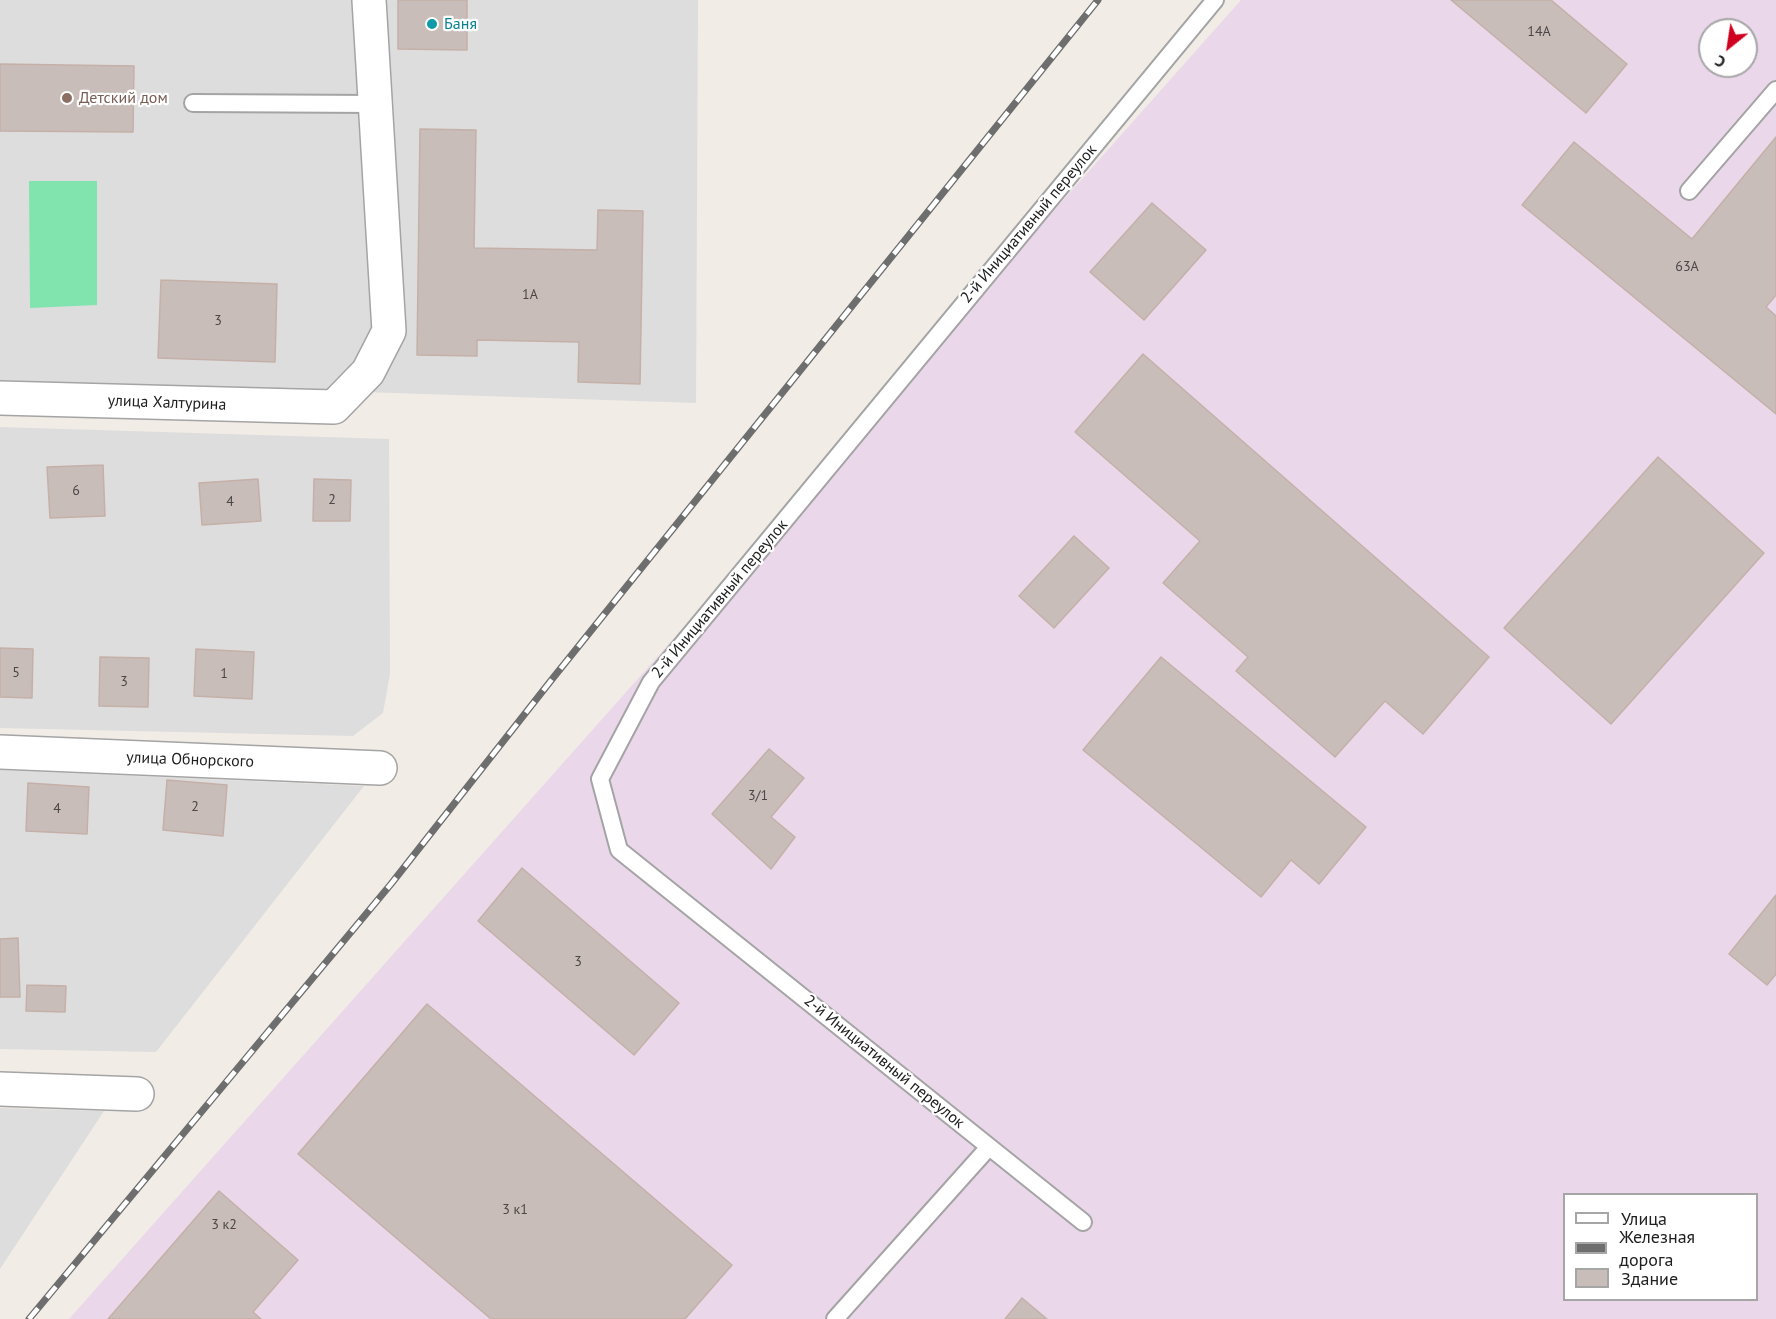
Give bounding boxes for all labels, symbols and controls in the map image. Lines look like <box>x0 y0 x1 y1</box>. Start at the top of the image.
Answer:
place label: Баня <box>444 14 477 34</box>
marker: Баня <box>425 17 439 31</box>
north arrow <box>1698 18 1758 78</box>
house number: 14А <box>1527 24 1551 40</box>
text: С <box>1711 51 1729 73</box>
place label: Детский дом <box>79 88 168 108</box>
marker: Детский дом <box>60 91 74 105</box>
street label: 2-й Инициативный переулок <box>957 141 1101 307</box>
house number: 63А <box>1675 259 1699 275</box>
house number: 1А <box>522 287 538 303</box>
house number: 3 <box>214 313 222 329</box>
street label: улица Халтурина <box>107 391 227 415</box>
house number: 6 <box>72 483 80 499</box>
house number: 2 <box>328 492 336 508</box>
house number: 4 <box>226 494 234 510</box>
street label: 2-й Инициативный переулок <box>648 516 792 682</box>
house number: 5 <box>12 665 20 681</box>
house number: 1 <box>220 666 228 682</box>
house number: 3 <box>120 674 128 690</box>
street label: улица Обнорского <box>126 748 254 772</box>
house number: 3/1 <box>748 788 768 804</box>
house number: 2 <box>191 799 199 815</box>
house number: 4 <box>53 801 61 817</box>
house number: 3 <box>574 954 582 970</box>
street label: 2-й Инициативный переулок <box>800 991 968 1133</box>
legend <box>1563 1193 1758 1301</box>
house number: 3 к1 <box>502 1202 528 1218</box>
text: Улица <box>1621 1207 1667 1230</box>
house number: 3 к2 <box>211 1217 237 1233</box>
text: Железная дорога <box>1619 1225 1695 1271</box>
text: Здание <box>1621 1267 1678 1290</box>

